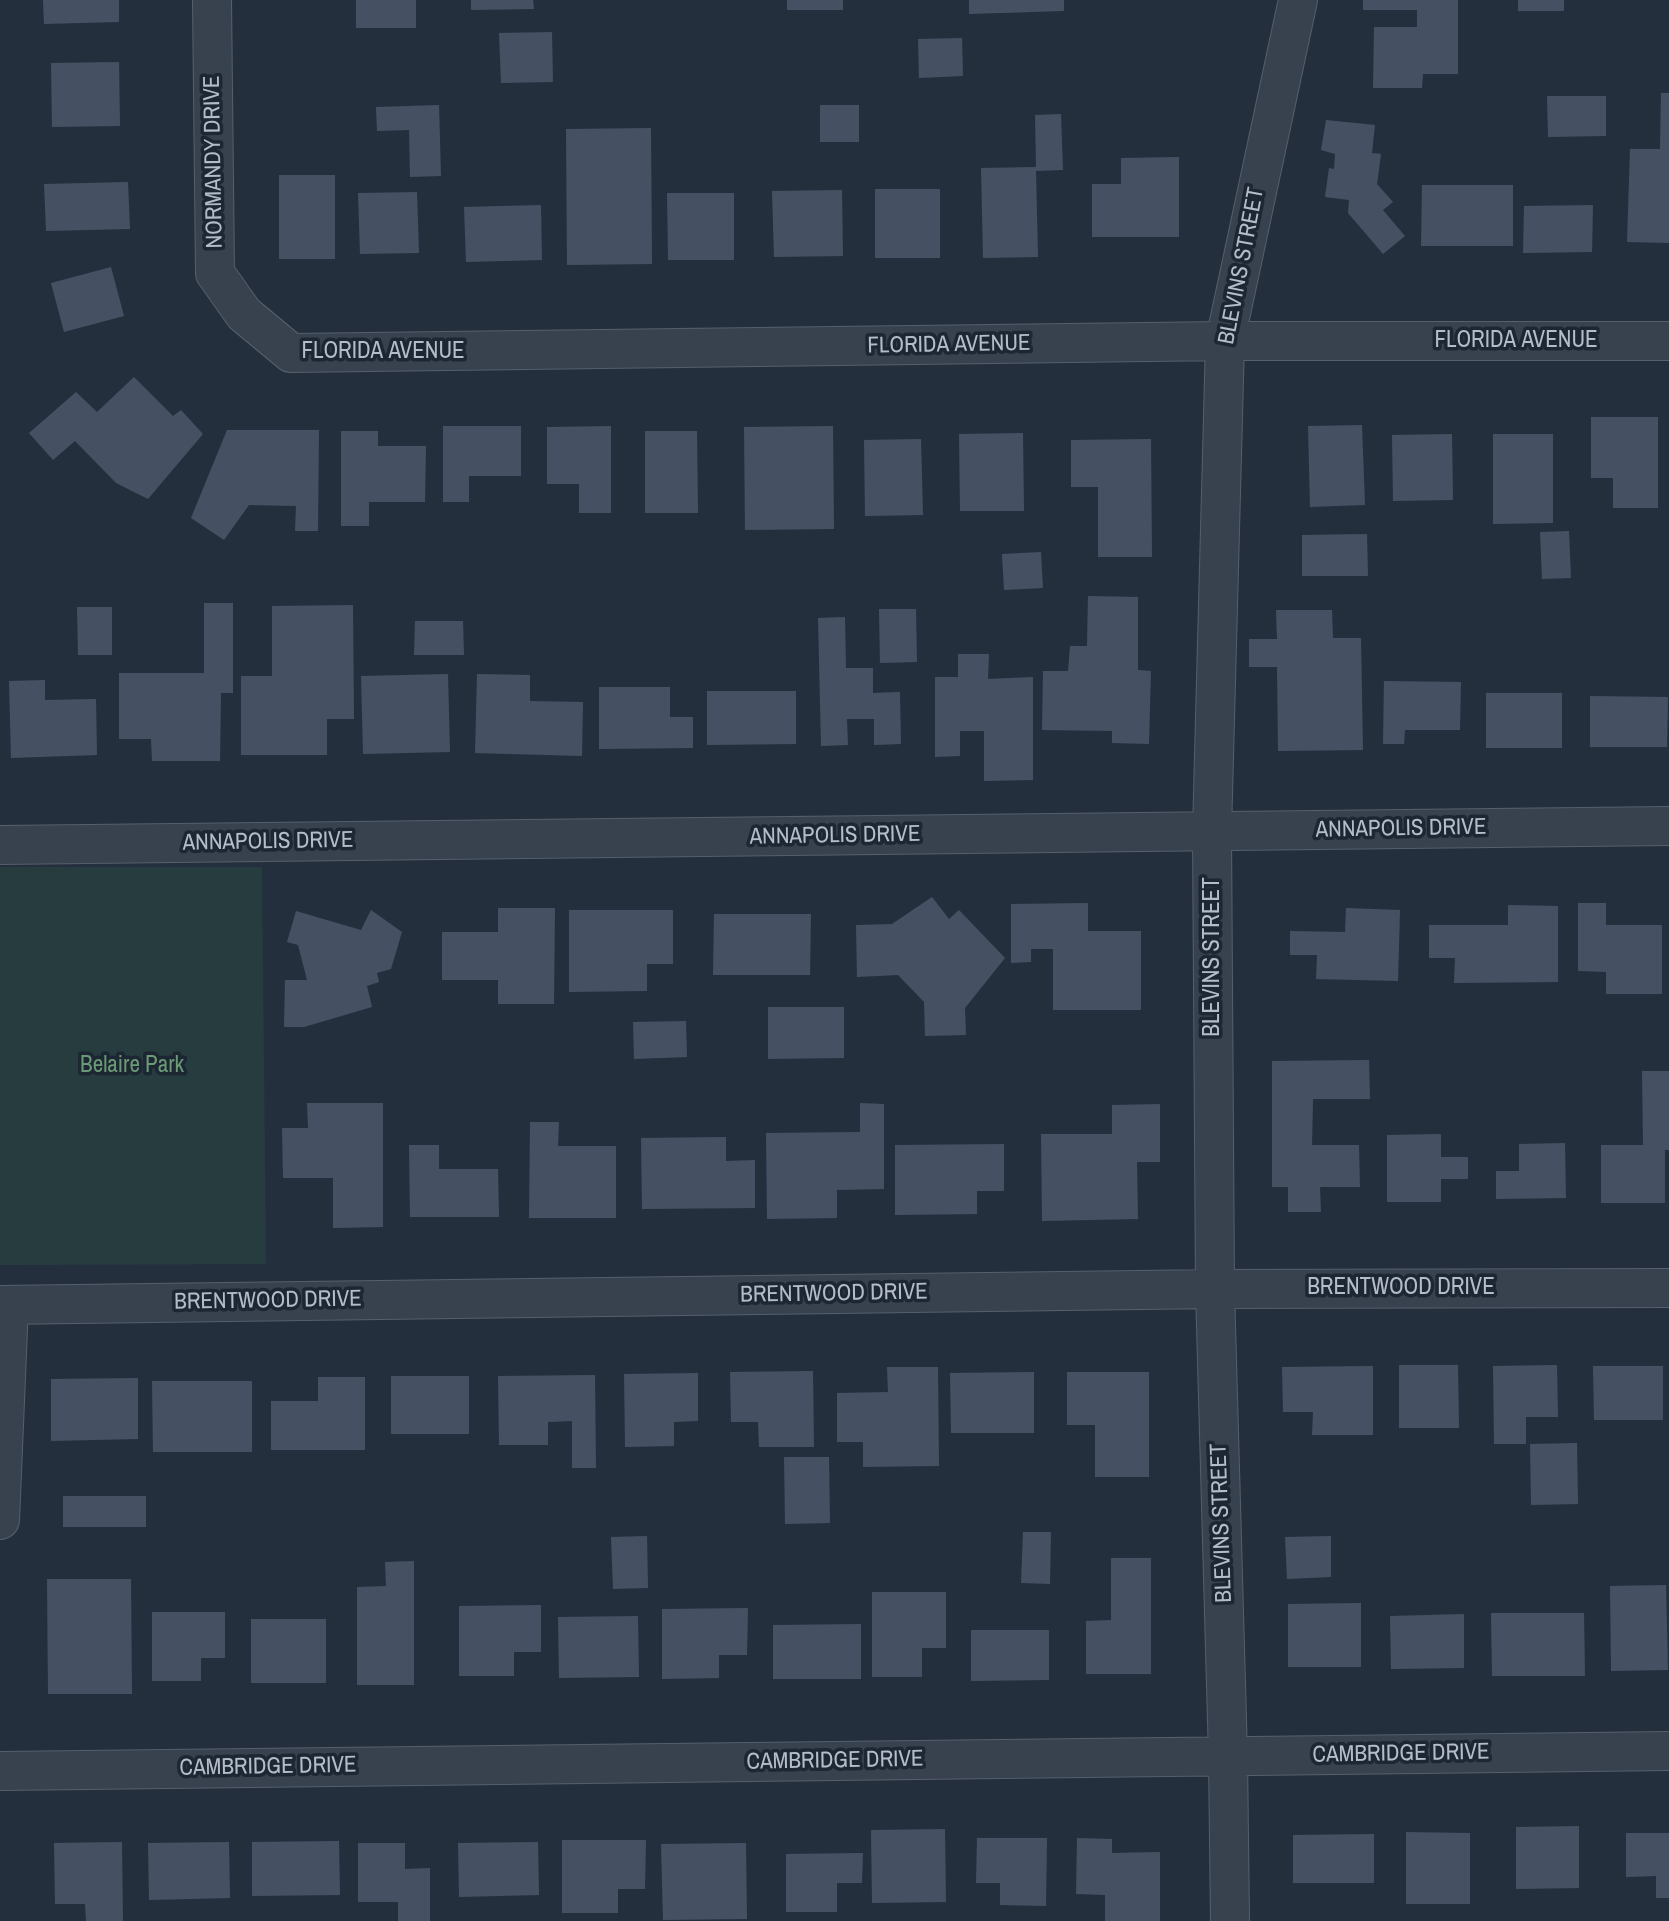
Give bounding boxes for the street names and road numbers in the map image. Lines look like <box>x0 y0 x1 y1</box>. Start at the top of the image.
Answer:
street label: NORMANDY DRIVE <box>199 75 229 249</box>
street label: BLEVINS STREET <box>1213 185 1271 347</box>
street label: FLORIDA AVENUE <box>1434 327 1598 355</box>
street label: FLORIDA AVENUE <box>867 330 1031 360</box>
street label: FLORIDA AVENUE <box>301 338 465 366</box>
street label: ANNAPOLIS DRIVE <box>1315 814 1487 844</box>
street label: ANNAPOLIS DRIVE <box>749 821 921 851</box>
street label: ANNAPOLIS DRIVE <box>182 827 354 857</box>
street label: BLEVINS STREET <box>1199 877 1227 1037</box>
street label: BRENTWOOD DRIVE <box>1307 1274 1495 1302</box>
street label: BRENTWOOD DRIVE <box>740 1279 928 1309</box>
street label: BRENTWOOD DRIVE <box>174 1286 362 1316</box>
street label: BLEVINS STREET <box>1205 1443 1239 1603</box>
street label: CAMBRIDGE DRIVE <box>1312 1739 1490 1769</box>
street label: CAMBRIDGE DRIVE <box>746 1746 924 1776</box>
street label: CAMBRIDGE DRIVE <box>179 1752 357 1782</box>

